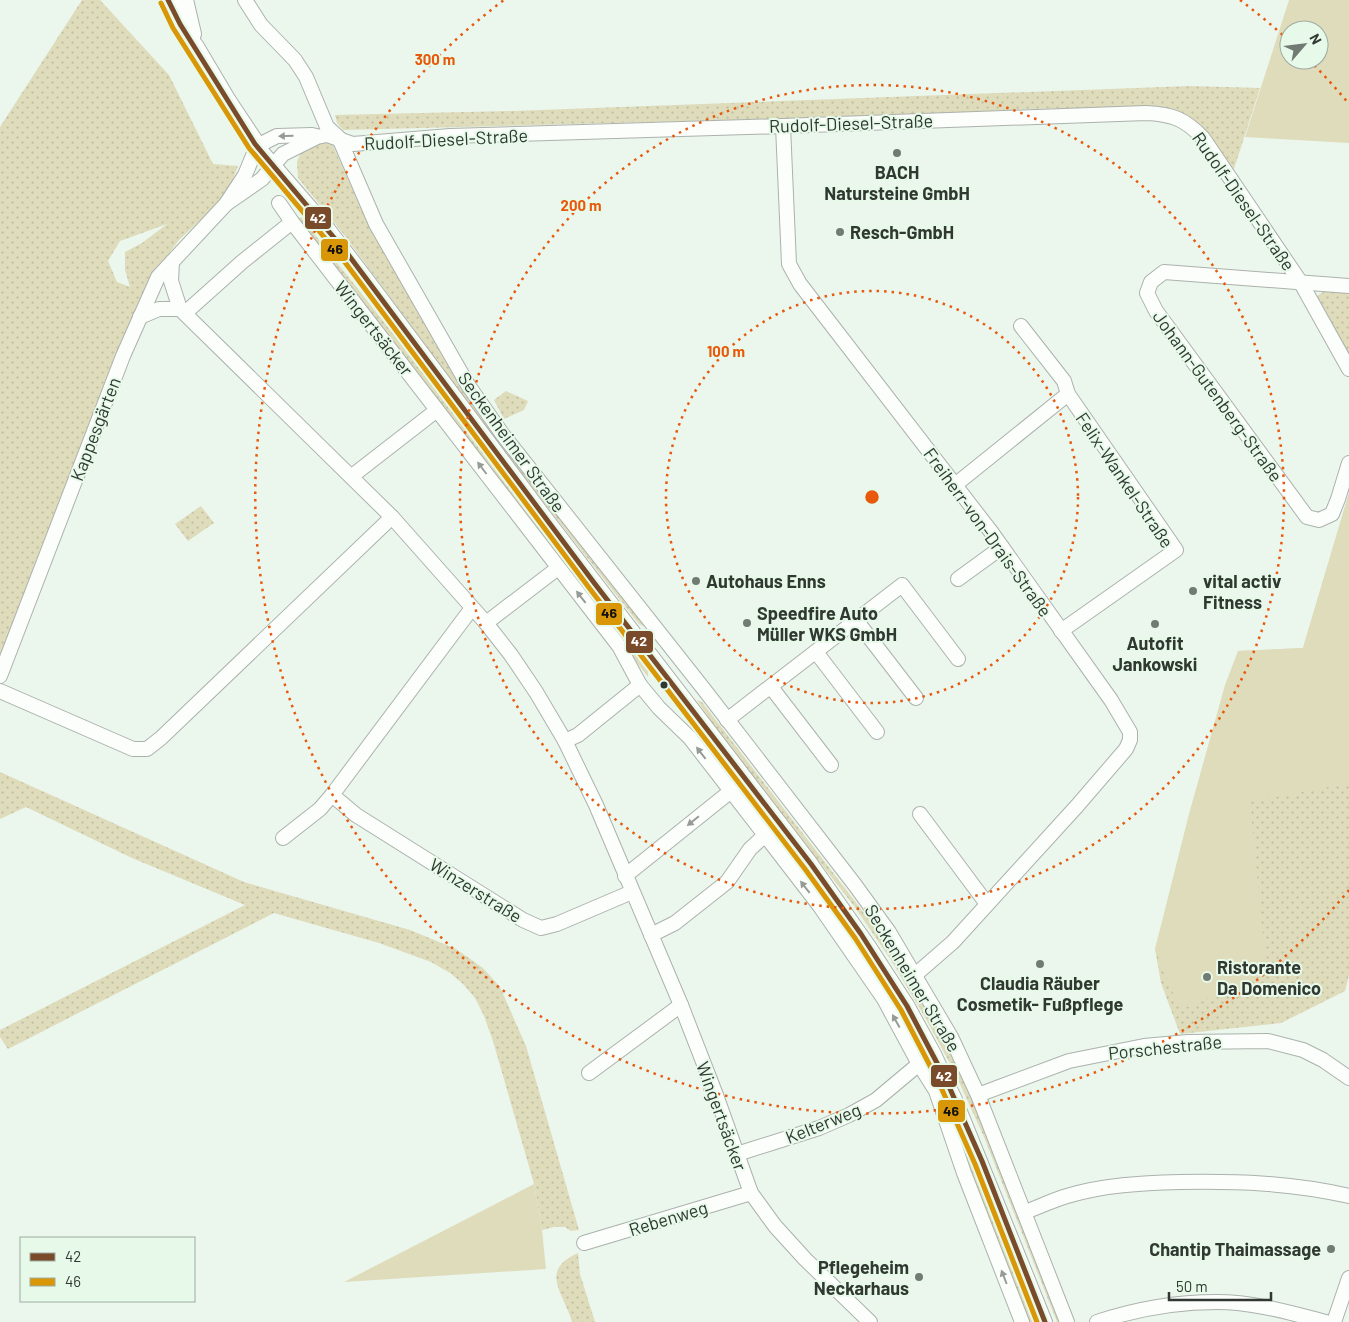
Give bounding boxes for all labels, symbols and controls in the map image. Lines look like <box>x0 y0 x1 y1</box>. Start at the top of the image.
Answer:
north arrow <box>1279 20 1329 70</box>
text: N <box>1306 31 1326 47</box>
text: 300 m <box>415 50 455 68</box>
street label: Rudolf-Diesel-Straße <box>769 109 933 137</box>
street label: Rudolf-Diesel-Straße <box>363 124 529 154</box>
street label: Rudolf-Diesel-Straße <box>1188 127 1300 275</box>
one-way arrow <box>277 132 293 140</box>
marker: BACH Natursteine GmbH <box>891 147 903 159</box>
place label: BACH Natursteine GmbH <box>824 161 970 204</box>
text: 200 m <box>560 196 602 214</box>
line badge: 42 <box>304 206 332 230</box>
text: 42 <box>310 209 326 226</box>
place label: Resch-GmbH <box>850 221 954 243</box>
marker: Resch-GmbH <box>834 226 846 238</box>
line badge: 46 <box>320 238 349 262</box>
text: 46 <box>327 240 343 257</box>
street label: Wingertsäcker <box>330 276 418 380</box>
street label: Johann-Gutenberg-Straße <box>1148 306 1288 486</box>
text: 100 m <box>707 342 745 360</box>
street label: Seckenheimer Straße <box>454 368 570 516</box>
street label: Kappesgärten <box>65 374 125 484</box>
street label: Felix-Wankel-Straße <box>1071 408 1179 552</box>
street label: Freiherr-von-Drais-Straße <box>919 443 1057 621</box>
one-way arrow <box>476 462 487 475</box>
centre of rings <box>863 488 881 506</box>
place label: Autohaus Enns <box>706 570 826 592</box>
place label: vital activ Fitness <box>1203 570 1281 613</box>
marker: Autohaus Enns <box>690 575 702 587</box>
marker: vital activ Fitness <box>1187 585 1199 597</box>
one-way arrow <box>575 591 586 604</box>
line badge: 46 <box>595 602 623 626</box>
place label: Speedfire Auto Müller WKS GmbH <box>757 602 897 645</box>
text: 46 <box>601 604 617 621</box>
marker: Speedfire Auto Müller WKS GmbH <box>741 617 753 629</box>
marker: Autofit Jankowski <box>1149 618 1161 630</box>
line badge: 42 <box>625 630 654 654</box>
text: 42 <box>631 632 647 649</box>
place label: Autofit Jankowski <box>1113 632 1197 675</box>
unlabelled marker <box>659 680 669 690</box>
one-way arrow <box>696 746 707 759</box>
one-way arrow <box>687 816 700 827</box>
street label: Winzerstraße <box>426 853 526 927</box>
one-way arrow <box>800 880 810 894</box>
street label: Seckenheimer Straße <box>860 900 966 1056</box>
place label: Ristorante Da Domenico <box>1217 956 1321 999</box>
marker: Claudia Räuber Cosmetik- Fußpflege <box>1034 958 1046 970</box>
marker: Ristorante Da Domenico <box>1201 971 1213 983</box>
place label: Claudia Räuber Cosmetik- Fußpflege <box>957 972 1123 1015</box>
one-way arrow <box>892 1014 900 1029</box>
street label: Porschestraße <box>1107 1030 1223 1064</box>
street label: Wingertsäcker <box>692 1058 752 1174</box>
line badge: 42 <box>930 1064 958 1088</box>
text: 42 <box>936 1067 952 1084</box>
street label: Kelterweg <box>782 1098 864 1148</box>
line badge: 46 <box>937 1099 966 1123</box>
text: 46 <box>943 1102 959 1119</box>
street label: Rebenweg <box>626 1196 710 1240</box>
legend <box>20 1237 195 1302</box>
place label: Chantip Thaimassage <box>1149 1238 1321 1260</box>
marker: Chantip Thaimassage <box>1325 1243 1337 1255</box>
text: 42 <box>65 1247 81 1265</box>
place label: Pflegeheim Neckarhaus <box>814 1256 909 1299</box>
one-way arrow <box>1000 1269 1007 1284</box>
scale bar <box>1169 1270 1272 1302</box>
marker: Pflegeheim Neckarhaus <box>913 1271 925 1283</box>
text: 46 <box>65 1272 81 1290</box>
text: 50 m <box>1176 1277 1208 1295</box>

